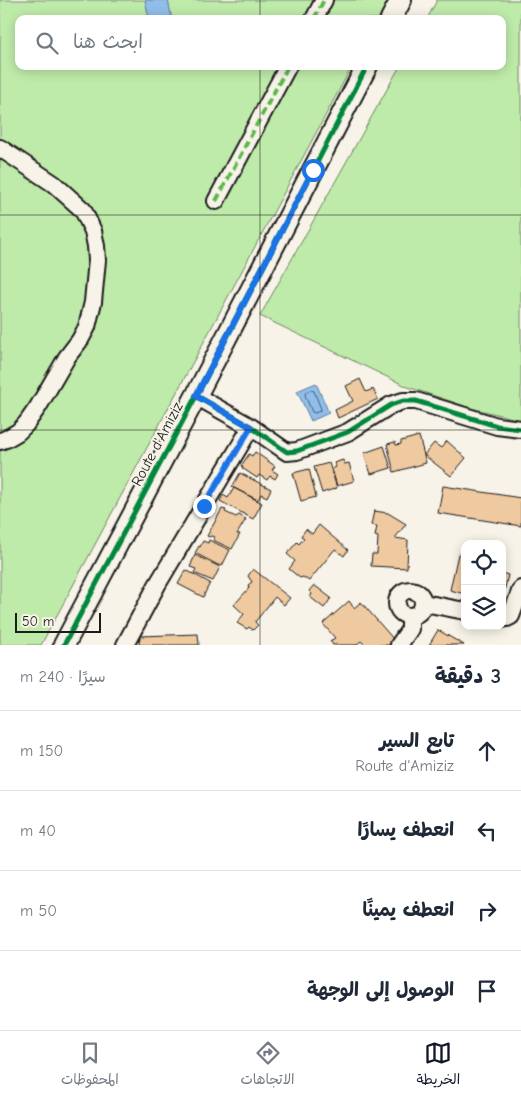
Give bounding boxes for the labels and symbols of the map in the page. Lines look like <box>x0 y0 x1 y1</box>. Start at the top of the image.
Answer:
route start <box>302 159 325 182</box>
street label: Route d'Amiziz <box>127 398 187 489</box>
route end <box>193 495 216 518</box>
scale bar <box>15 610 101 633</box>

